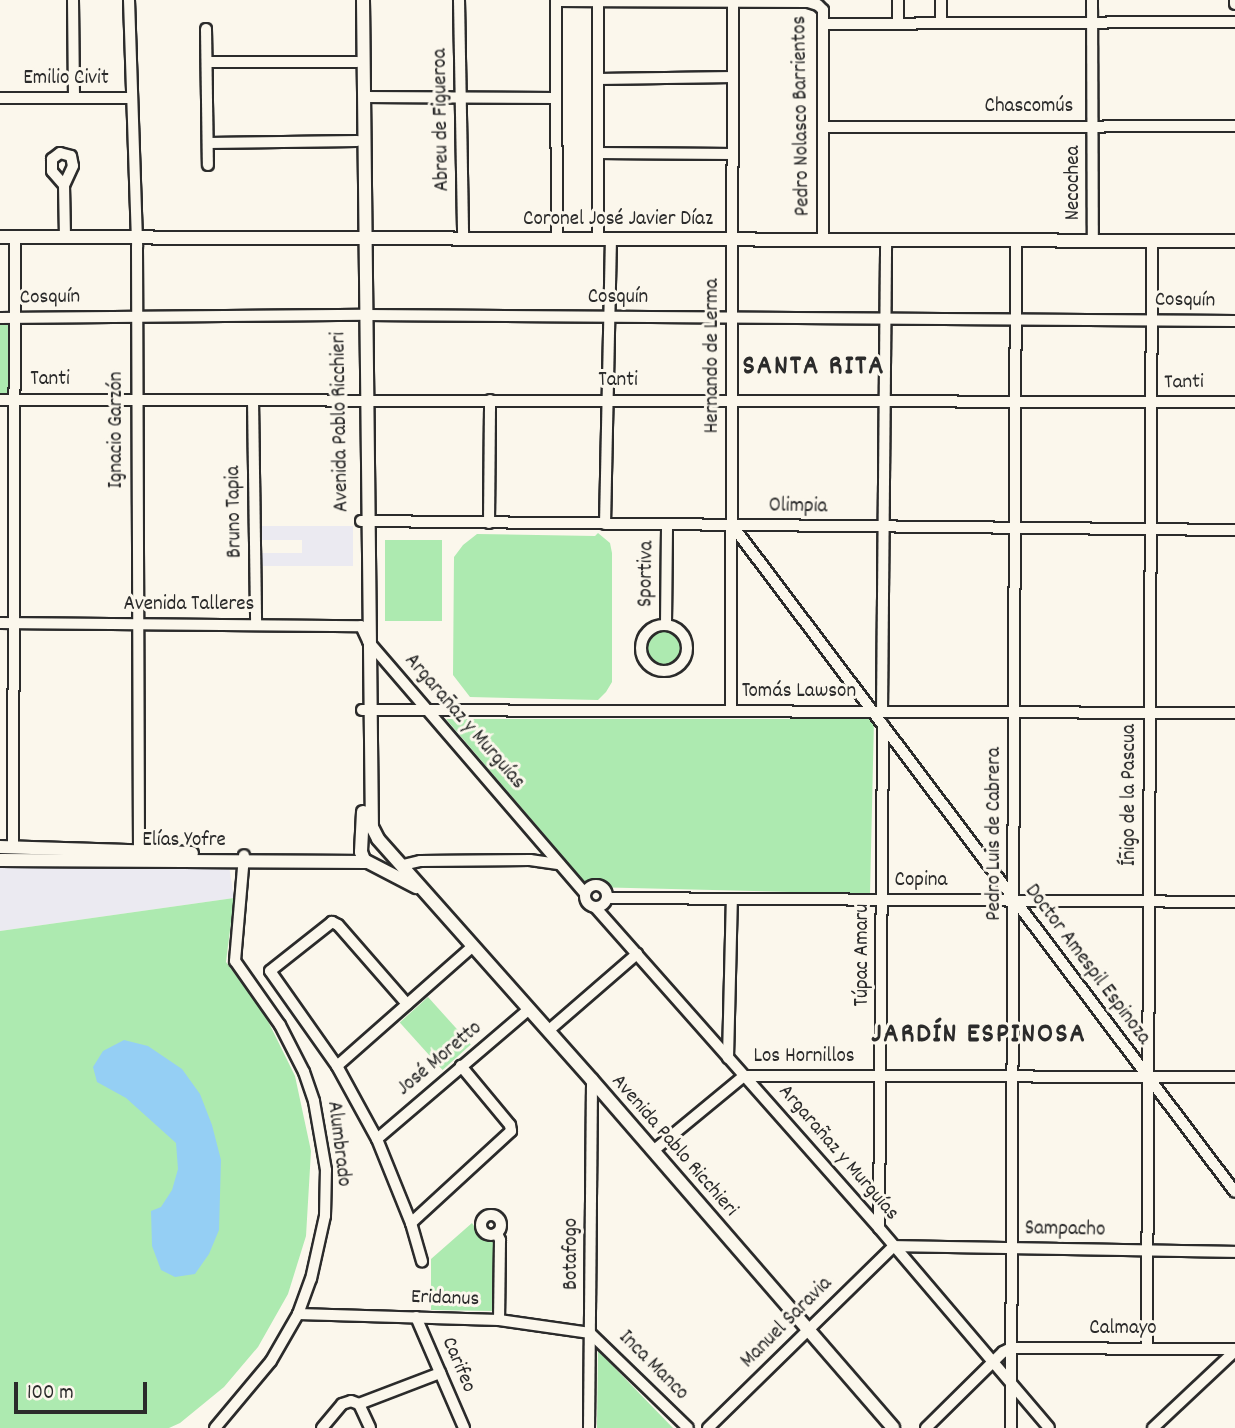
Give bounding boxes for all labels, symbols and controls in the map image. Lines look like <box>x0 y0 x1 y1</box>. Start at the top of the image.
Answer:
street label: Pedro Nolasco Barrientos <box>788 15 816 217</box>
street label: Abreu de Figueroa <box>428 48 456 192</box>
street label: Emilio Civit <box>23 66 109 92</box>
street label: Chascomús <box>985 94 1073 120</box>
street label: Necochea <box>1061 146 1087 220</box>
street label: Coronel José Javier Díaz <box>523 207 713 233</box>
street label: Hernando de Lerma <box>700 279 726 433</box>
street label: Cosquín <box>20 285 80 311</box>
street label: Cosquín <box>588 285 648 311</box>
street label: Cosquín <box>1155 288 1215 314</box>
street label: Avenida Pablo Ricchieri <box>327 332 355 512</box>
district label: SANTA RITA <box>744 351 884 385</box>
street label: Tanti <box>30 367 70 393</box>
street label: Tanti <box>598 368 638 394</box>
street label: Tanti <box>1164 370 1204 396</box>
street label: Ignacio Garzón <box>104 372 130 488</box>
street label: Bruno Tapia <box>222 466 248 558</box>
street label: Olimpia <box>768 494 828 520</box>
street label: Sportiva <box>634 541 660 607</box>
street label: Avenida Talleres <box>124 592 254 618</box>
street label: Argarañaz y Murguías <box>398 649 530 795</box>
street label: Tomás Lawson <box>742 679 856 705</box>
street label: Íñigo de la Pascua <box>1117 724 1143 866</box>
street label: Pedro Luis de Cabrera <box>982 747 1008 921</box>
street label: Elías Yofre <box>142 828 226 854</box>
street label: Copina <box>895 868 947 894</box>
street label: Doctor Amespil Espinoza <box>1018 880 1156 1050</box>
street label: Túpac Amaru <box>850 904 876 1006</box>
street label: José Moretto <box>392 1016 488 1102</box>
district label: JARDÍN ESPINOSA <box>873 1019 1085 1053</box>
street label: Los Hornillos <box>753 1044 855 1070</box>
street label: Avenida Pablo Ricchieri <box>605 1070 743 1222</box>
street label: Argarañaz y Murguías <box>772 1080 904 1226</box>
street label: Alumbrado <box>320 1100 356 1188</box>
street label: Sampacho <box>1025 1217 1105 1243</box>
street label: Botafogo <box>559 1218 585 1290</box>
street label: Manuel Saravia <box>736 1272 838 1374</box>
street label: Eridanus <box>410 1285 480 1313</box>
street label: Calmayo <box>1089 1316 1157 1342</box>
street label: Inca Manco <box>613 1326 693 1406</box>
street label: Carifeo <box>435 1333 481 1397</box>
scale bar <box>18 1368 150 1412</box>
text: 100 m <box>27 1379 74 1409</box>

